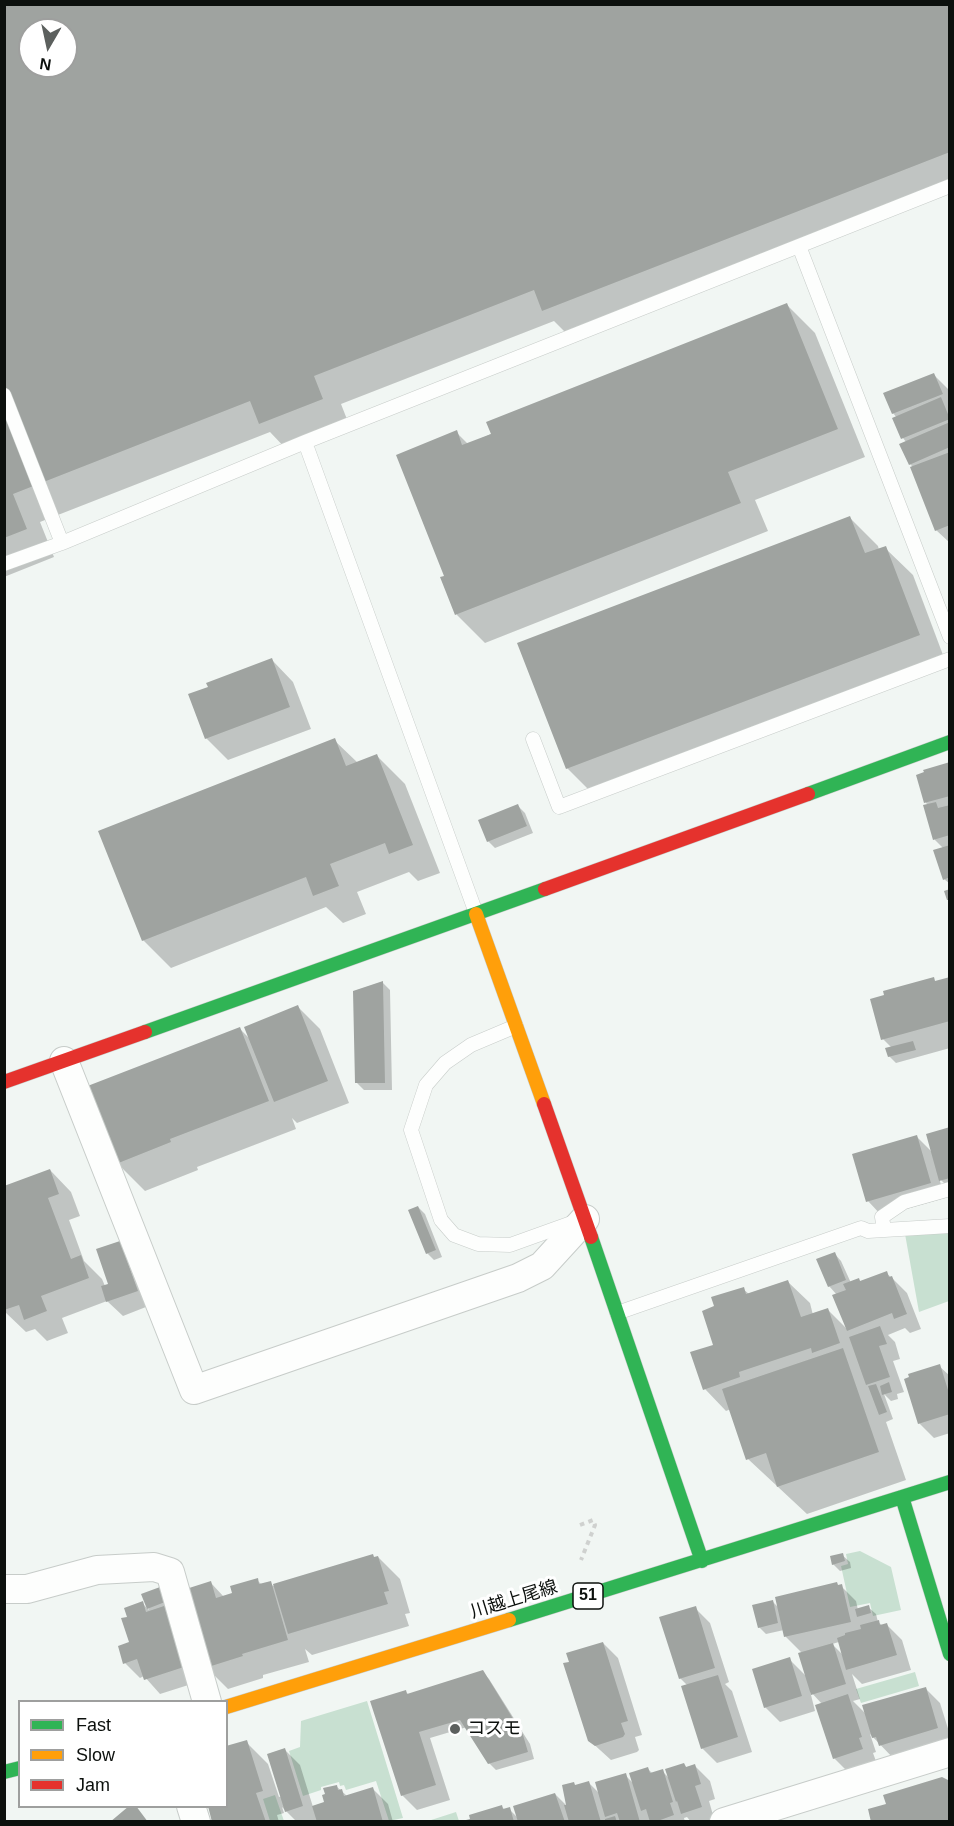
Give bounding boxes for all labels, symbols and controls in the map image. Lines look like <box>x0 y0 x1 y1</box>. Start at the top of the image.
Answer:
north arrow <box>18 18 78 78</box>
text: N <box>38 55 52 74</box>
street label: 川越上尾線 <box>468 1577 560 1623</box>
road number: 51 <box>573 1583 603 1609</box>
legend <box>18 1700 228 1808</box>
text: Fast <box>76 1715 111 1735</box>
place label: コスモ <box>467 1718 521 1740</box>
marker: コスモ <box>448 1722 462 1736</box>
text: Slow <box>76 1745 115 1765</box>
text: Jam <box>76 1775 110 1795</box>

